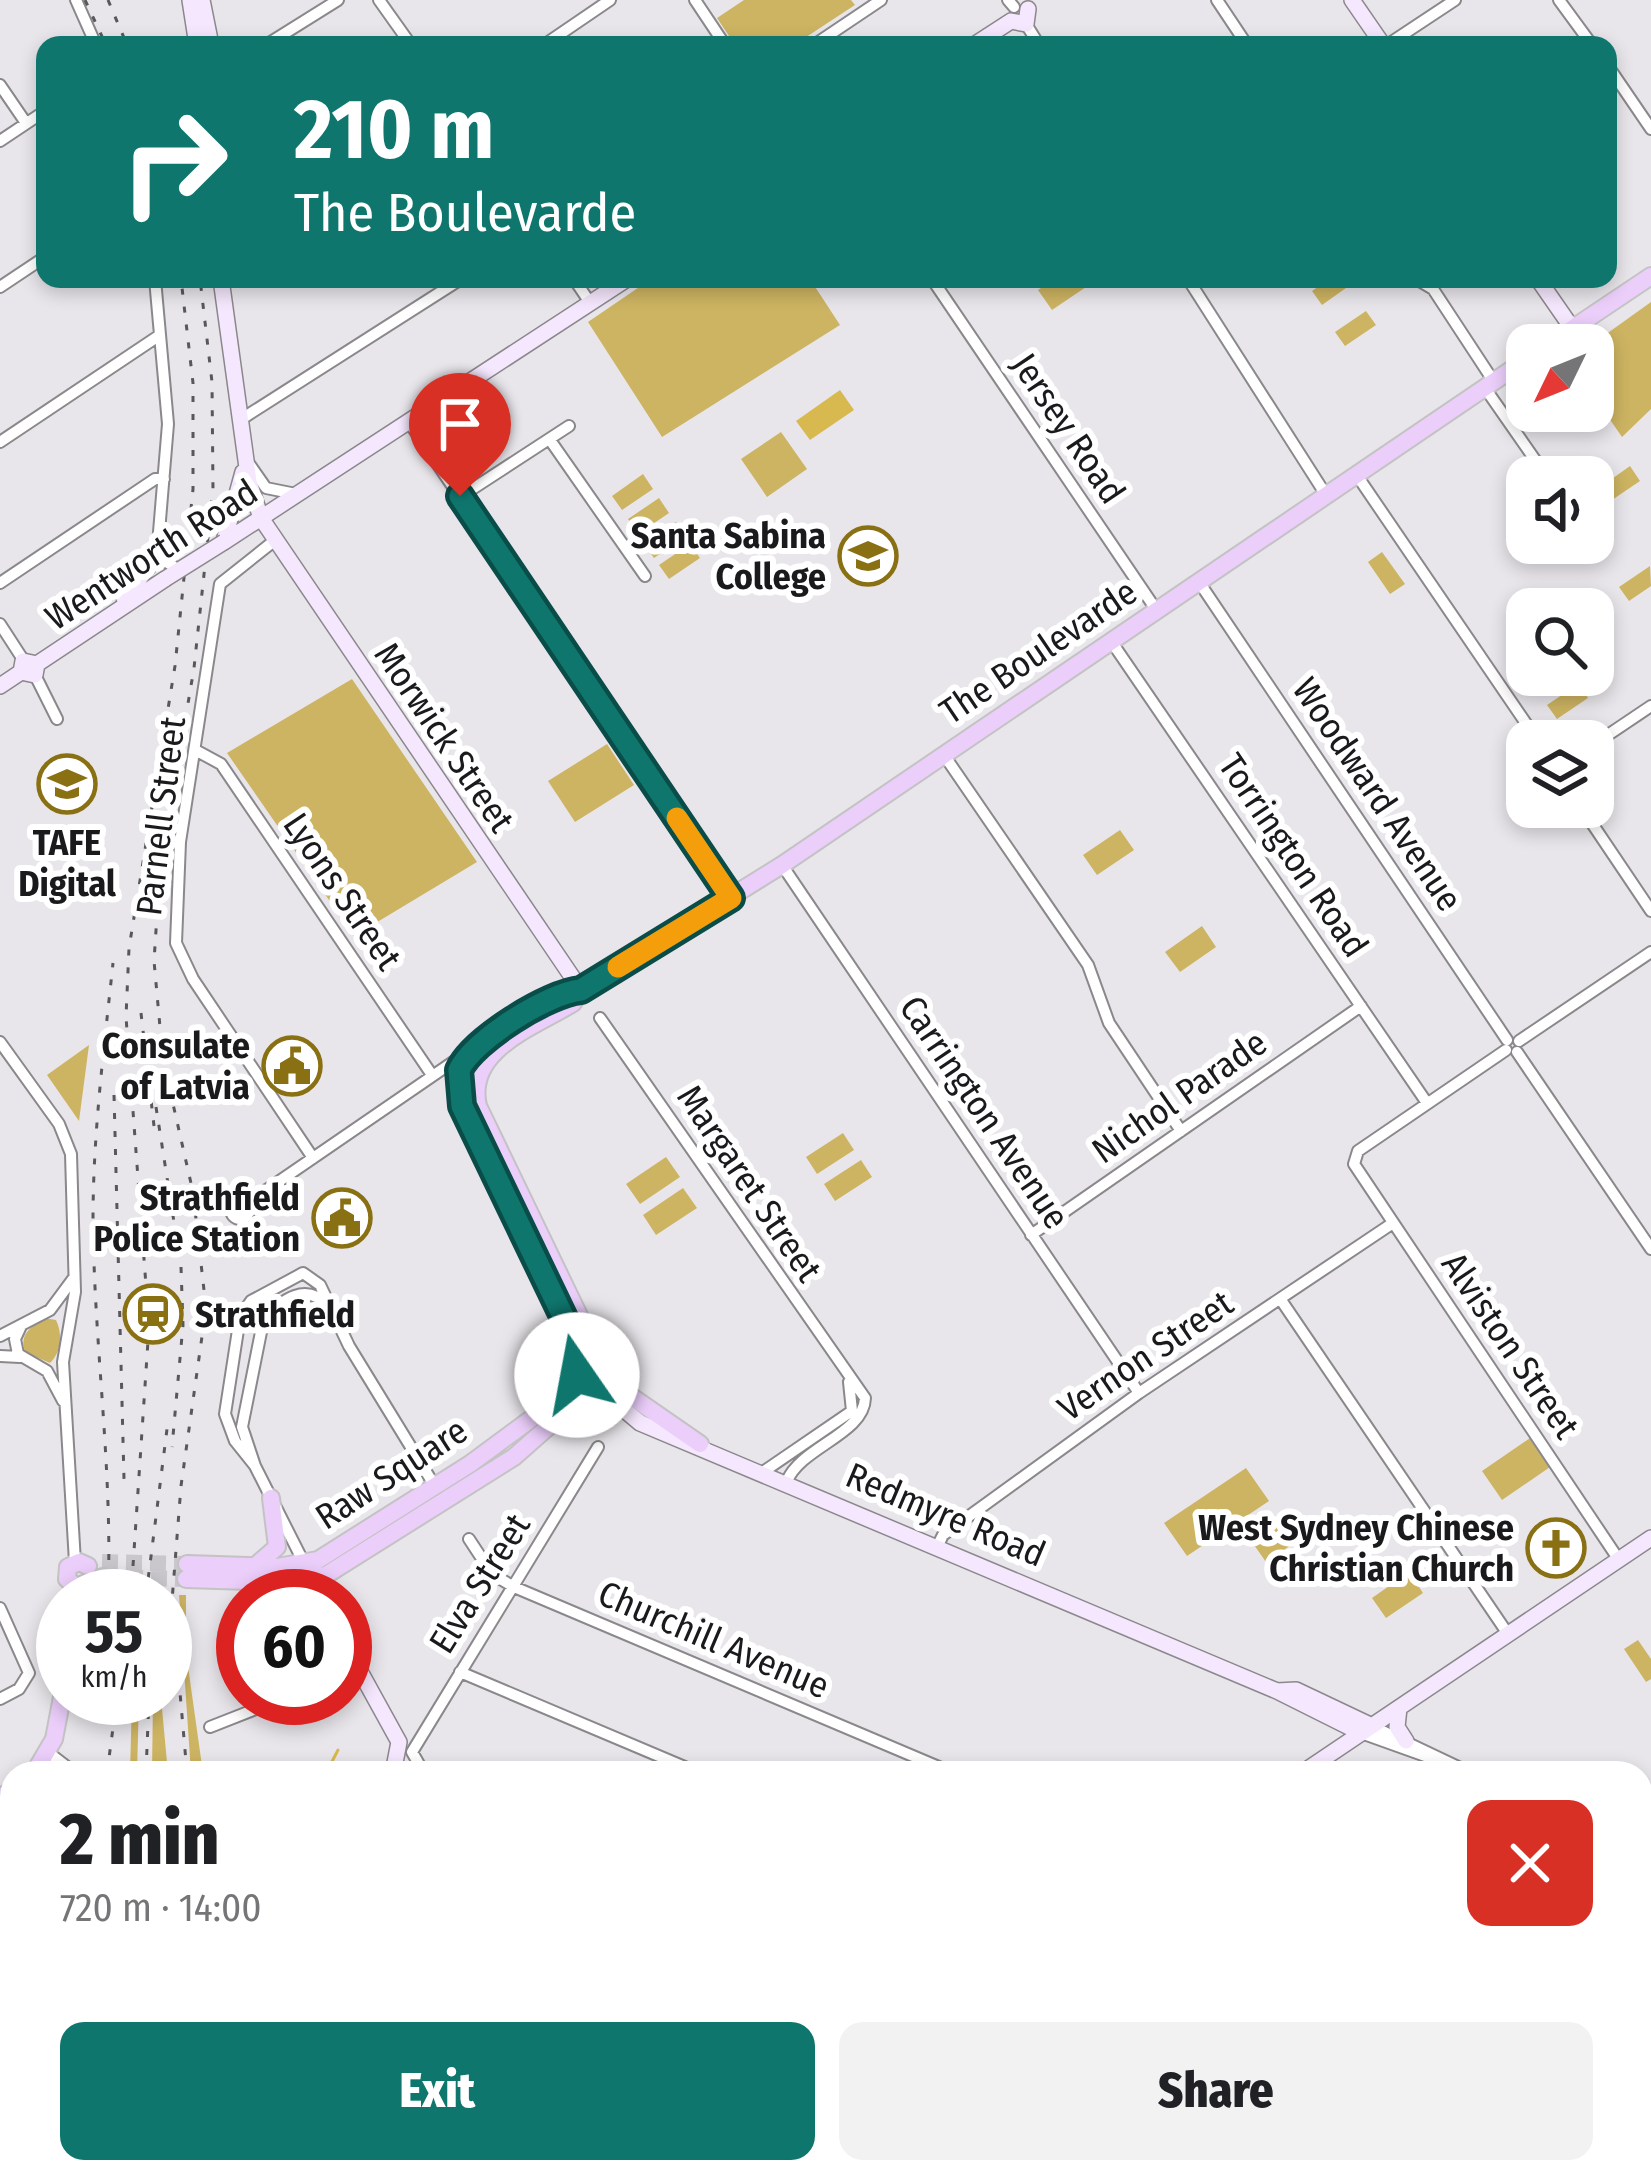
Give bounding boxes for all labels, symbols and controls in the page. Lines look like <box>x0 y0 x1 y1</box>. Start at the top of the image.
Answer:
text: 210 m <box>294 79 494 180</box>
icon: right <box>96 84 252 240</box>
text: The Boulevarde <box>294 181 636 245</box>
north arrow <box>1506 324 1614 432</box>
map controls <box>1506 324 1614 828</box>
street label: Jersey Road <box>1002 345 1134 512</box>
pin <box>409 373 511 496</box>
icon: arrive <box>427 391 493 457</box>
button: sound <box>1506 456 1614 564</box>
street label: Wentworth Road <box>37 470 266 640</box>
place label: Santa Sabina College <box>631 514 826 599</box>
school or university icon: Santa Sabina College <box>837 525 899 587</box>
street label: The Boulevarde <box>932 570 1145 734</box>
button: search <box>1506 588 1614 696</box>
street label: Morwick Street <box>365 635 524 841</box>
street label: Woodward Avenue <box>1283 669 1471 920</box>
street label: Parnell Street <box>127 714 195 918</box>
button: layers <box>1506 720 1614 828</box>
street label: Torrington Road <box>1209 745 1377 966</box>
school or university icon: TAFE Digital <box>36 753 98 815</box>
street label: Lyons Street <box>274 805 411 979</box>
place label: TAFE Digital <box>18 821 116 906</box>
street label: Carrington Avenue <box>890 988 1078 1237</box>
street label: Nichol Parade <box>1084 1021 1275 1173</box>
place label: Consulate of Latvia <box>101 1024 250 1109</box>
public building icon: Consulate of Latvia <box>261 1035 323 1097</box>
street label: Margaret Street <box>667 1077 831 1290</box>
place label: Strathfield Police Station <box>93 1176 300 1261</box>
public building icon: Strathfield Police Station <box>311 1187 373 1249</box>
street label: Alviston Street <box>1432 1244 1589 1447</box>
street label: Vernon Street <box>1050 1281 1242 1430</box>
station icon: Strathfield <box>122 1283 184 1345</box>
place label: Strathfield <box>195 1293 355 1337</box>
position arrow <box>514 1312 640 1438</box>
street label: Raw Square <box>308 1409 476 1539</box>
street label: Redmyre Road <box>839 1453 1052 1577</box>
street label: Elva Street <box>420 1506 540 1661</box>
place label: West Sydney Chinese Christian Church <box>1198 1506 1514 1591</box>
church icon: West Sydney Chinese Christian Church <box>1525 1517 1587 1579</box>
speed limit sign: 60 <box>216 1569 372 1725</box>
street label: Churchill Avenue <box>592 1572 836 1708</box>
text: 55 <box>85 1596 143 1668</box>
text: km/h <box>81 1659 147 1695</box>
text: 2 min <box>60 1797 219 1883</box>
button: close <box>1467 1800 1593 1926</box>
text: 720 m · 14:00 <box>60 1885 262 1931</box>
button: Exit <box>60 2022 815 2160</box>
button: Share <box>839 2022 1593 2160</box>

